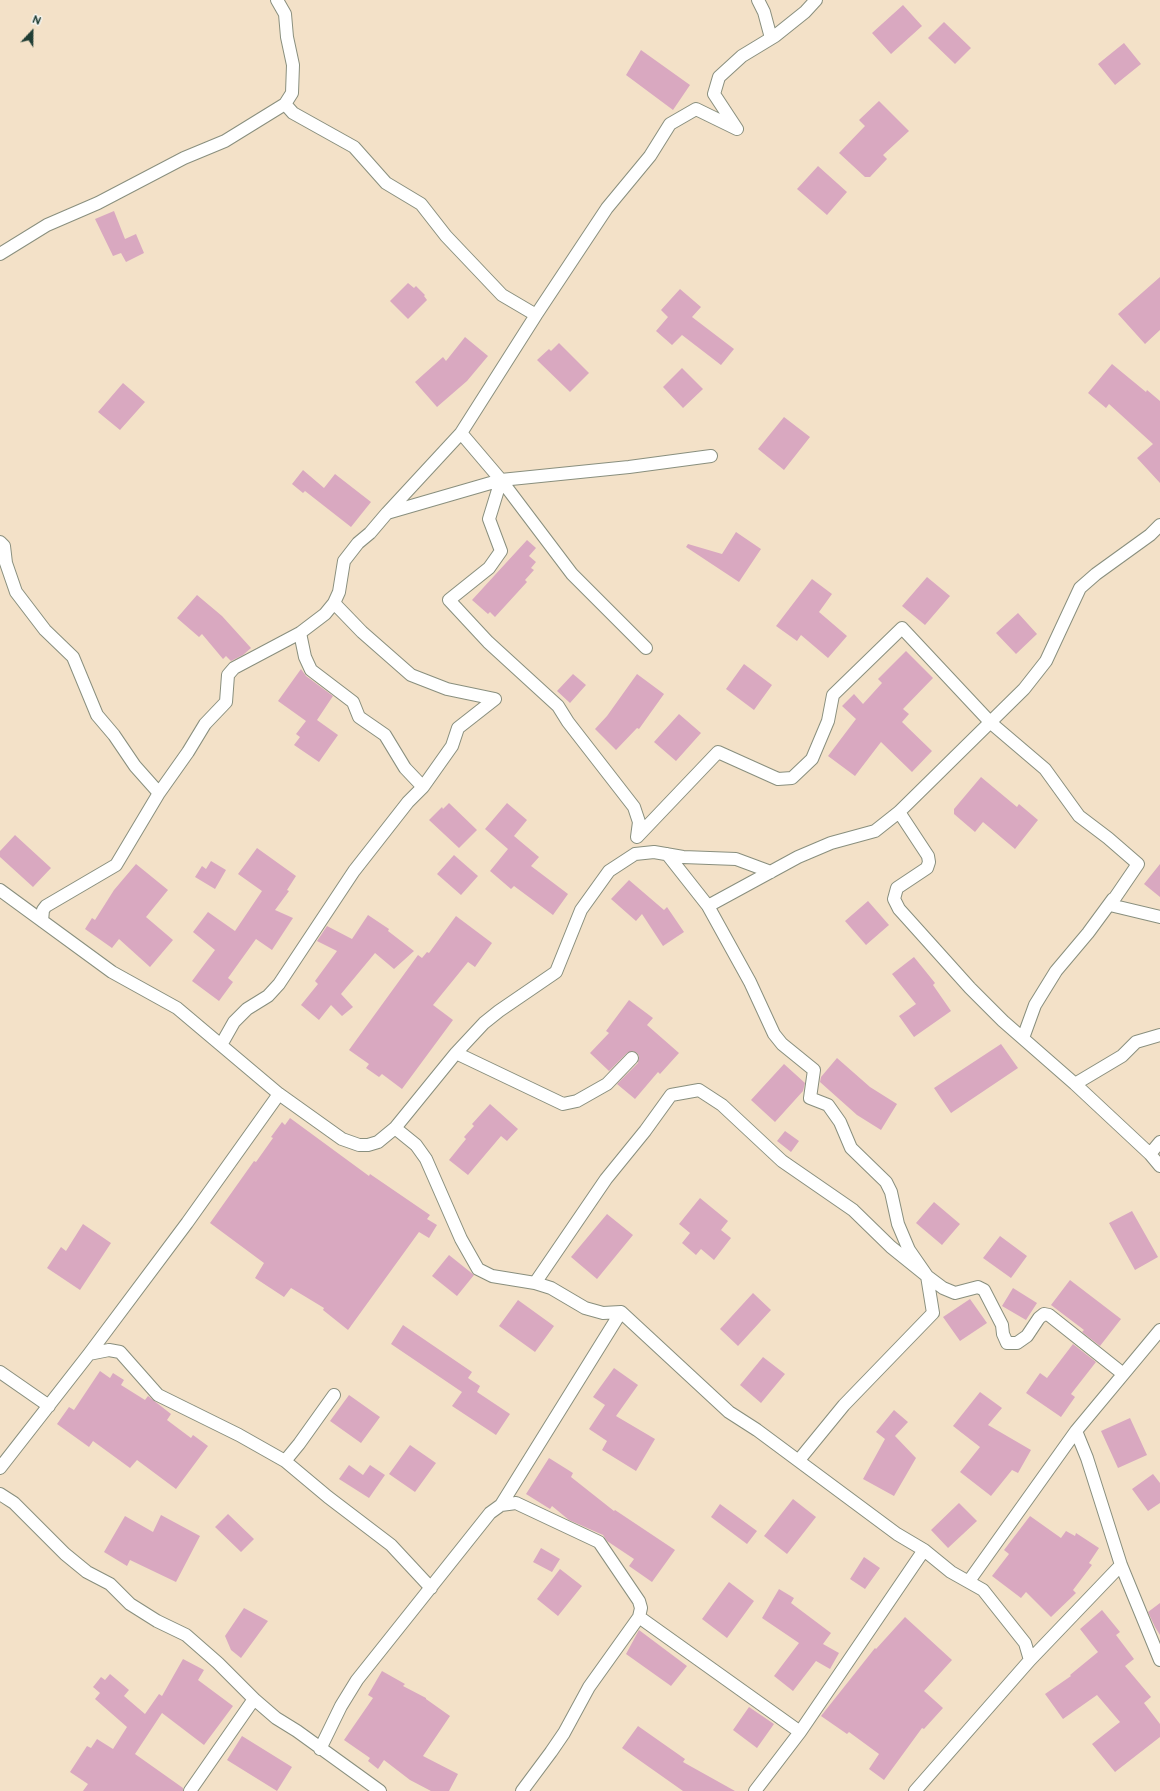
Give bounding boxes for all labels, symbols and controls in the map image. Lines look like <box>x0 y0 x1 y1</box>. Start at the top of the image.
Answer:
north arrow <box>12 12 52 52</box>
text: N <box>30 13 43 28</box>

